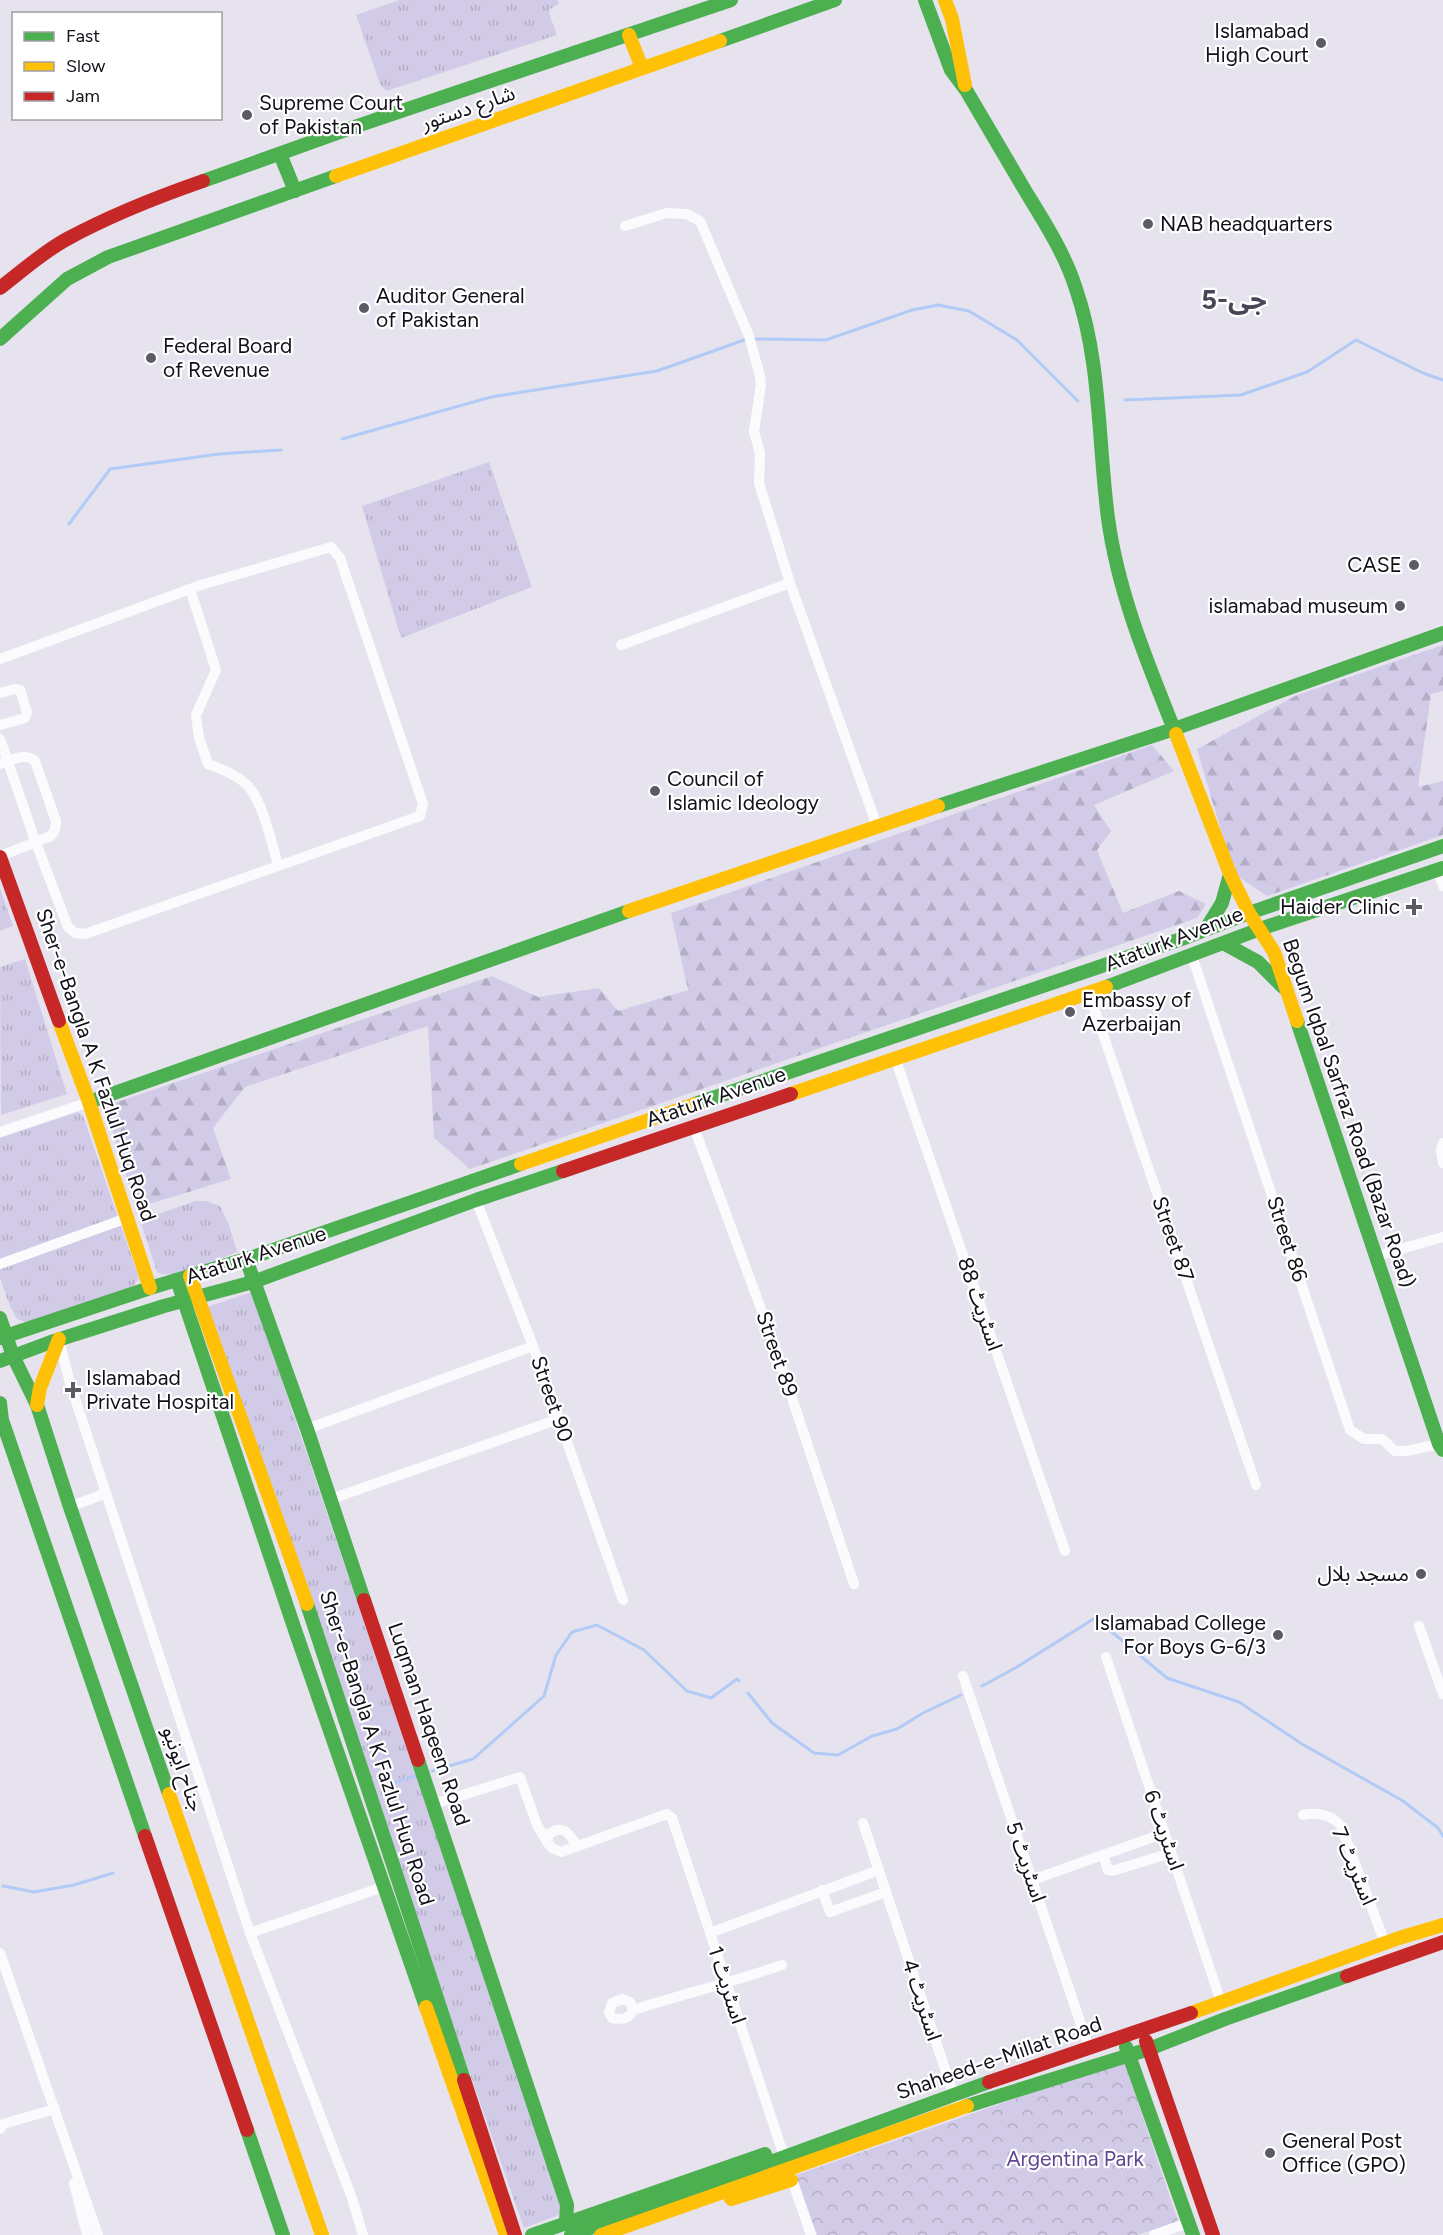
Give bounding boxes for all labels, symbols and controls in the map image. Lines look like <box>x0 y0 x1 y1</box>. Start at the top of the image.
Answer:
legend <box>12 12 222 120</box>
place label: Islamabad High Court <box>1205 18 1309 67</box>
text: Fast <box>66 25 100 47</box>
marker: Islamabad High Court <box>1314 36 1328 50</box>
text: Slow <box>66 55 105 77</box>
street label: شارع دستور <box>416 80 519 138</box>
text: Jam <box>66 85 100 107</box>
place label: Supreme Court of Pakistan <box>259 90 403 139</box>
marker: Supreme Court of Pakistan <box>240 108 254 122</box>
place label: NAB headquarters <box>1160 211 1333 236</box>
marker: NAB headquarters <box>1141 217 1155 231</box>
place label: Auditor General of Pakistan <box>376 283 525 332</box>
district label: جی-5 <box>1201 283 1267 316</box>
marker: Auditor General of Pakistan <box>357 301 371 315</box>
place label: Federal Board of Revenue <box>163 333 292 382</box>
marker: Federal Board of Revenue <box>144 351 158 365</box>
place label: CASE <box>1347 552 1402 577</box>
marker: CASE <box>1407 558 1421 572</box>
place label: islamabad museum <box>1208 593 1388 618</box>
marker: islamabad museum <box>1393 599 1407 613</box>
place label: Council of Islamic Ideology <box>667 766 819 815</box>
marker: Council of Islamic Ideology <box>648 784 662 798</box>
place label: Haider Clinic <box>1280 894 1400 919</box>
marker: Haider Clinic <box>1405 898 1423 916</box>
street label: Ataturk Avenue <box>1101 901 1246 976</box>
street label: Sher-e-Bangla A K Fazlul Huq Road <box>31 905 162 1225</box>
street label: Begum Iqbal Sarfraz Road (Bazar Road) <box>1278 935 1421 1291</box>
place label: Embassy of Azerbaijan <box>1082 987 1191 1036</box>
marker: Embassy of Azerbaijan <box>1063 1005 1077 1019</box>
street label: Ataturk Avenue <box>643 1061 789 1132</box>
street label: Street 87 <box>1147 1193 1200 1285</box>
street label: Street 86 <box>1262 1193 1313 1285</box>
street label: Ataturk Avenue <box>183 1220 329 1289</box>
street label: اسٹریٹ 88 <box>953 1254 1008 1354</box>
street label: Street 89 <box>751 1308 804 1400</box>
street label: Street 90 <box>526 1353 579 1445</box>
place label: Islamabad Private Hospital <box>86 1365 234 1414</box>
marker: Islamabad Private Hospital <box>64 1381 82 1399</box>
place label: مسجد بلال <box>1318 1561 1409 1586</box>
marker: مسجد بلال <box>1414 1567 1428 1581</box>
street label: Sher-e-Bangla A K Fazlul Huq Road <box>315 1587 440 1908</box>
place label: Islamabad College For Boys G-6/3 <box>1094 1610 1266 1659</box>
street label: Luqman Haqeem Road <box>383 1619 476 1829</box>
marker: Islamabad College For Boys G-6/3 <box>1271 1628 1285 1642</box>
street label: جناح ایونیو <box>154 1723 210 1816</box>
street label: اسٹریٹ 6 <box>1139 1786 1190 1873</box>
street label: اسٹریٹ 5 <box>1001 1818 1052 1905</box>
street label: اسٹریٹ 7 <box>1327 1823 1382 1909</box>
street label: اسٹریٹ 1 <box>703 1943 752 2027</box>
street label: اسٹریٹ 4 <box>898 1956 947 2044</box>
street label: Shaheed-e-Millat Road <box>893 2011 1105 2104</box>
place label: General Post Office (GPO) <box>1282 2128 1406 2177</box>
park label: Argentina Park <box>1006 2146 1144 2171</box>
marker: General Post Office (GPO) <box>1263 2146 1277 2160</box>

